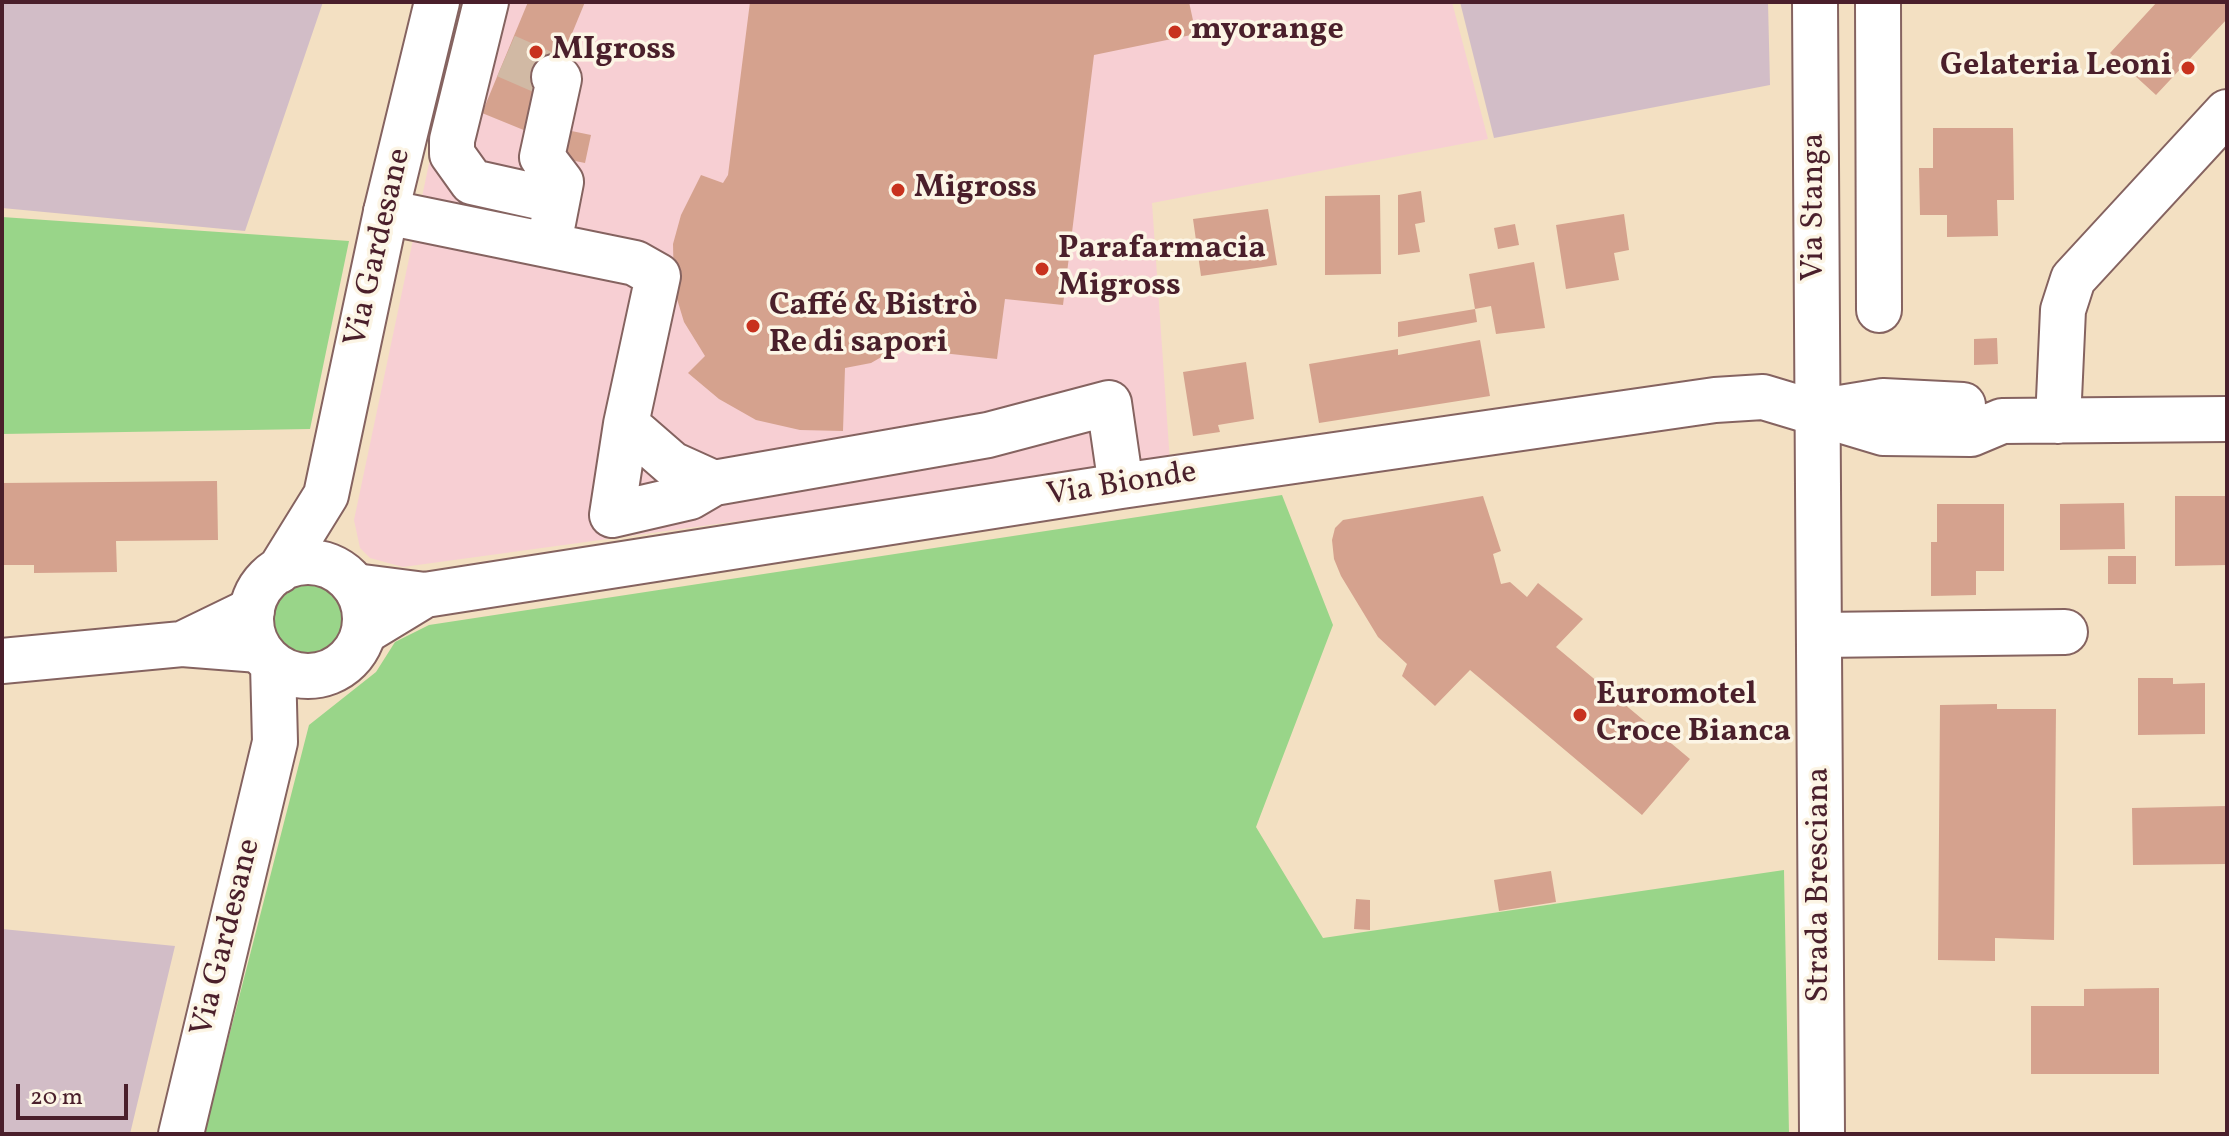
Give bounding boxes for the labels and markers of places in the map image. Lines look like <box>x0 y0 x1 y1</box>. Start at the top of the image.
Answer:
place label: myorange <box>1191 13 1344 51</box>
marker: myorange <box>1166 23 1184 41</box>
place label: MIgross <box>552 33 676 71</box>
marker: MIgross <box>527 43 545 61</box>
place label: Gelateria Leoni <box>1940 49 2172 87</box>
marker: Gelateria Leoni <box>2179 59 2197 77</box>
place label: Migross <box>914 171 1037 209</box>
marker: Migross <box>889 181 907 199</box>
place label: Parafarmacia Migross <box>1058 232 1266 307</box>
marker: Parafarmacia Migross <box>1033 260 1051 278</box>
place label: Caffé & Bistrò Re di sapori <box>769 289 978 364</box>
marker: Caffé & Bistrò Re di sapori <box>744 317 762 335</box>
place label: Euromotel Croce Bianca <box>1596 678 1791 753</box>
marker: Euromotel Croce Bianca <box>1571 706 1589 724</box>

